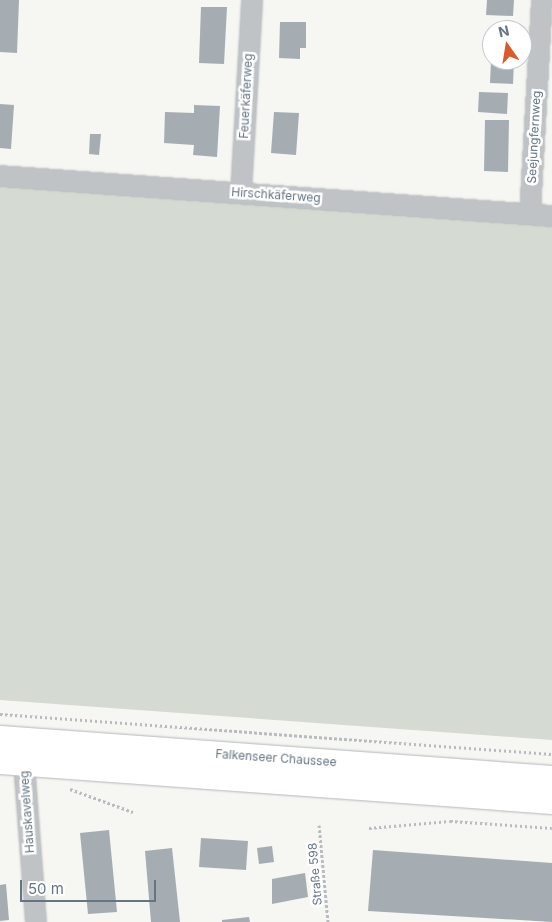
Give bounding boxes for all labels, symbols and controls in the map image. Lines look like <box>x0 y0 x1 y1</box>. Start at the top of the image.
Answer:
north arrow <box>482 20 532 70</box>
text: N <box>497 21 511 40</box>
street label: Feuerkäferweg <box>237 53 255 139</box>
street label: Seejungfernweg <box>524 90 544 184</box>
street label: Hirschkäferweg <box>231 185 321 205</box>
street label: Falkenseer Chaussee <box>215 747 337 769</box>
street label: Hauskavelweg <box>17 770 37 854</box>
street label: Straße 598 <box>305 842 325 906</box>
scale bar <box>22 870 159 902</box>
text: 50 m <box>28 879 64 898</box>

